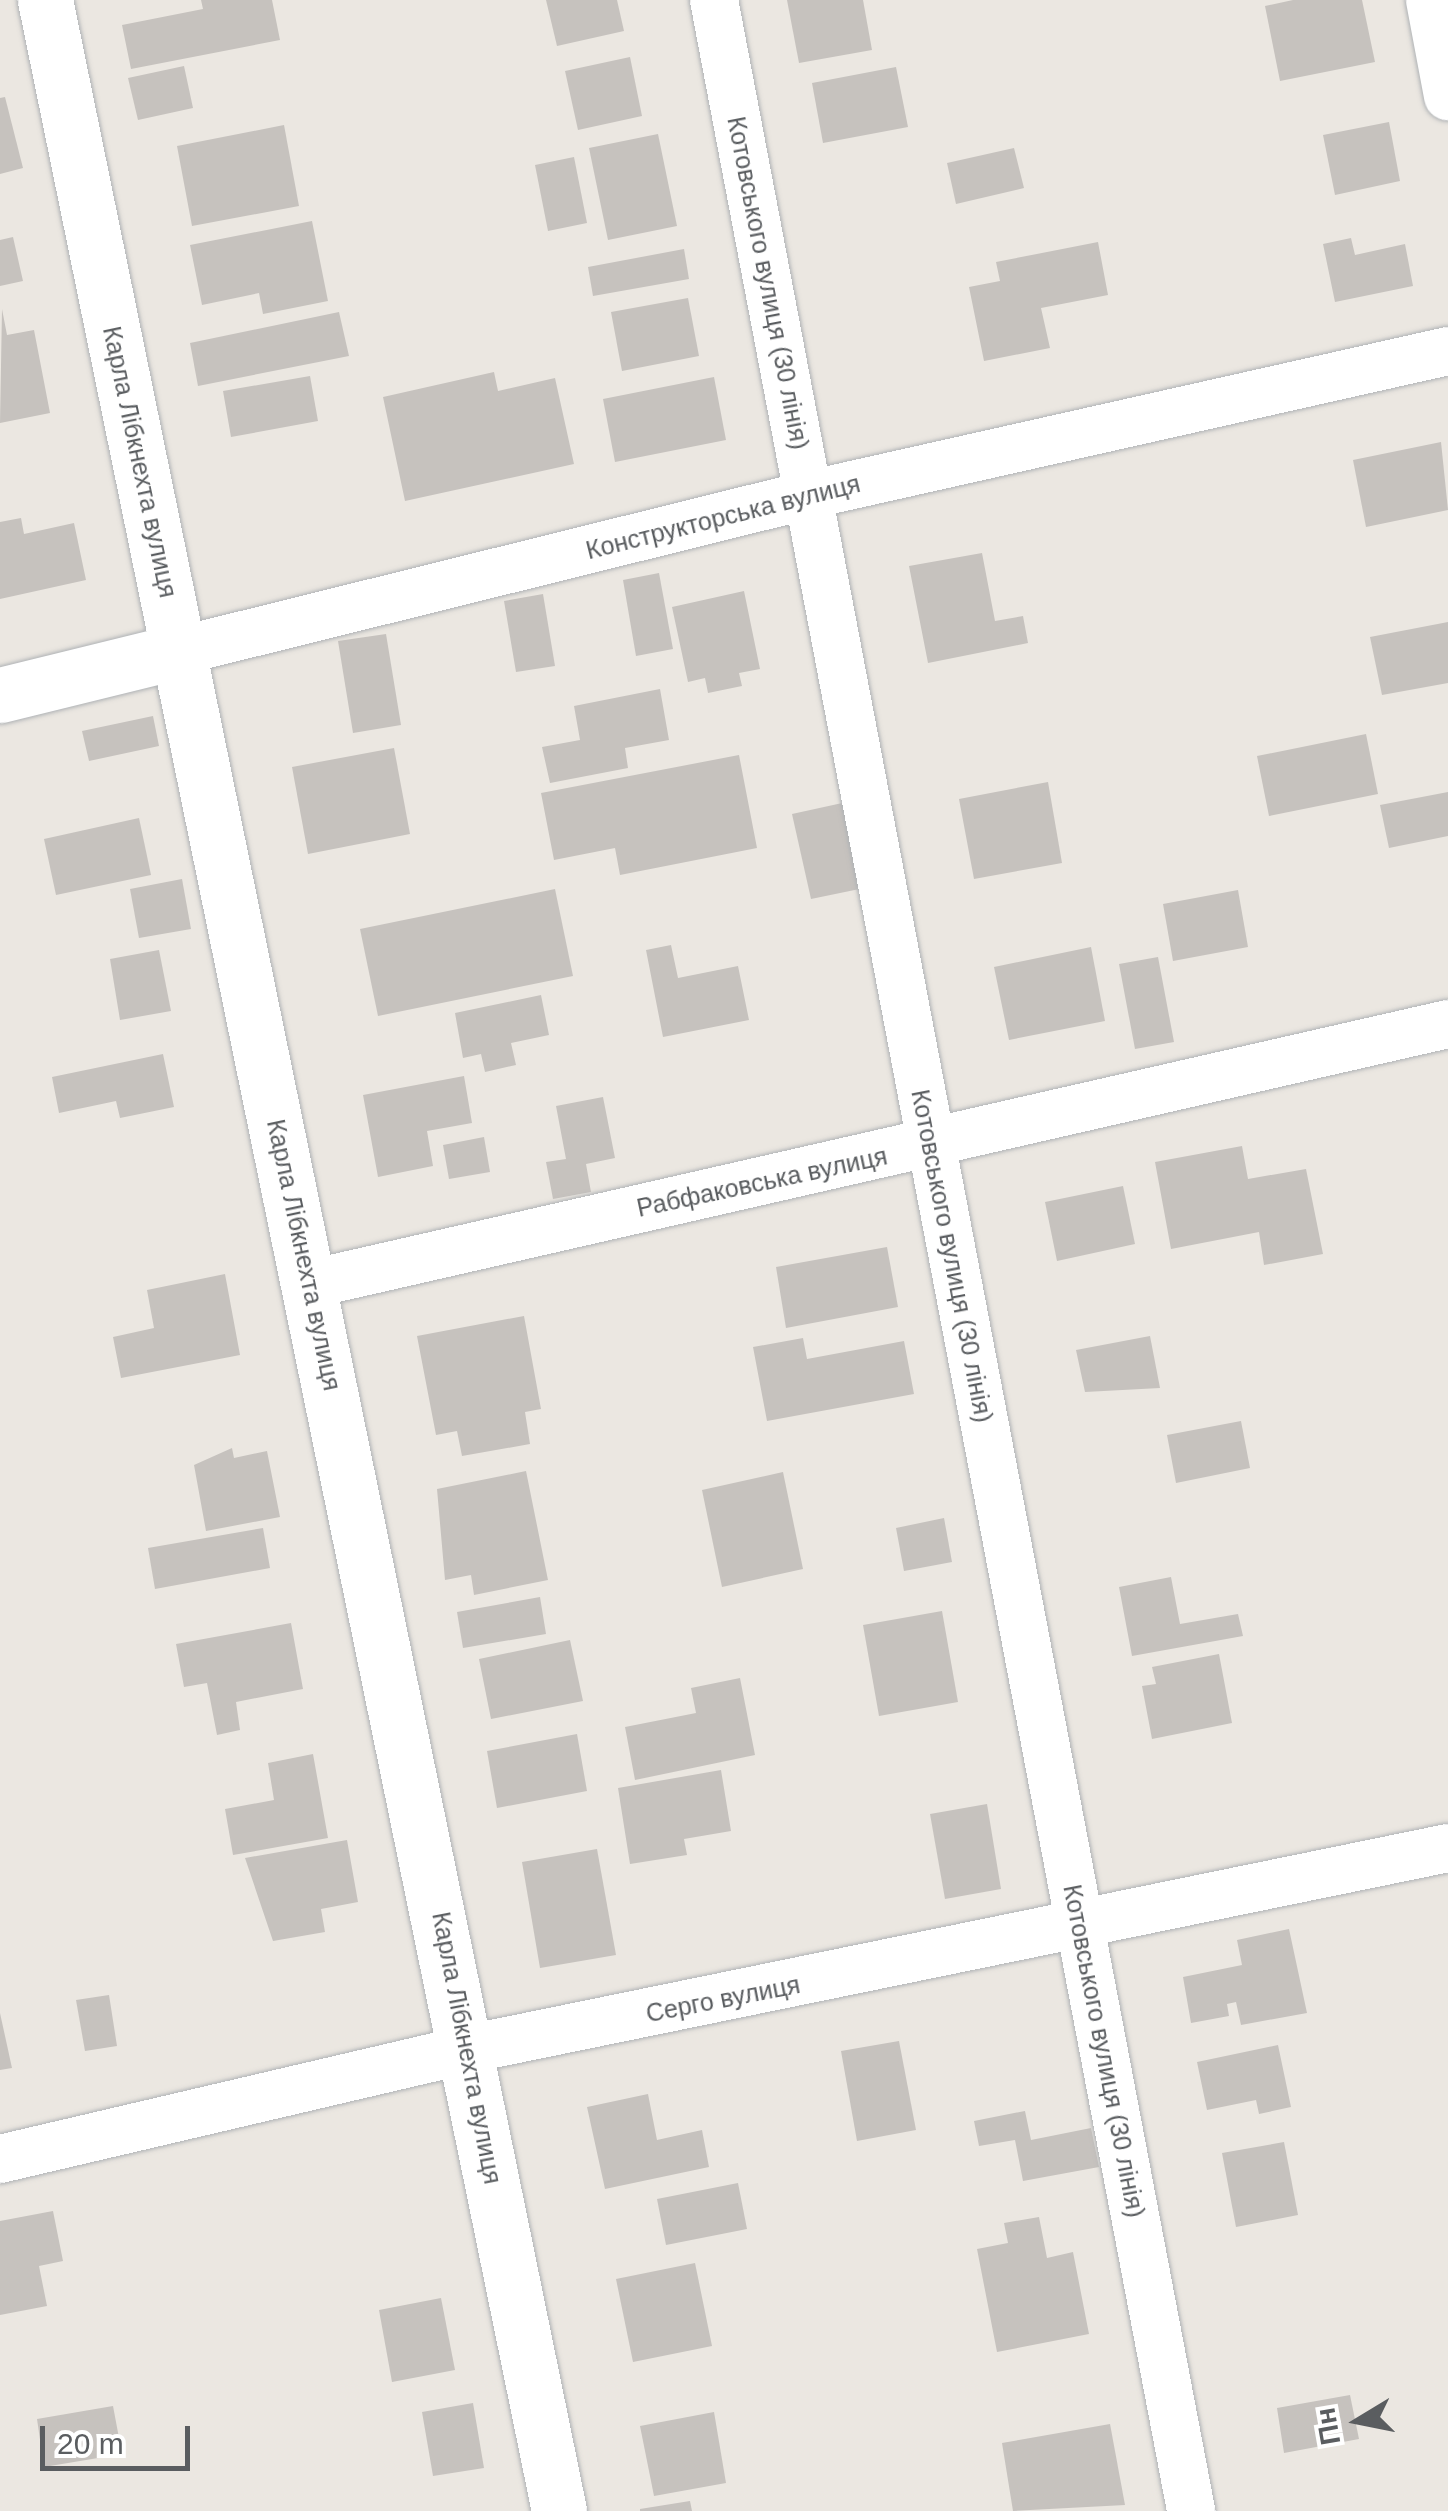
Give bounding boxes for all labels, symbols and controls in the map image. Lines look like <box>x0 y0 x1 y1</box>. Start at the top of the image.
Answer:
street label: Котовського вулиця (30 лiнiя) <box>721 114 815 452</box>
street label: Карла Лібкнехта вулиця <box>97 324 183 600</box>
street label: Конструкторська вулиця <box>583 468 863 566</box>
street label: Котовського вулиця (30 лiнiя) <box>905 1087 999 1425</box>
street label: Карла Лібкнехта вулиця <box>261 1117 347 1393</box>
street label: Рабфаковська вулиця <box>634 1141 890 1223</box>
street label: Котовського вулиця (30 лiнiя) <box>1057 1882 1151 2220</box>
street label: Карла Лібкнехта вулиця <box>426 1909 508 2187</box>
street label: Серго вулиця <box>643 1969 803 2029</box>
north arrow <box>1308 2371 1408 2471</box>
text: Пн <box>1309 2405 1346 2447</box>
scale bar <box>45 2406 195 2468</box>
text: 20 m <box>57 2427 124 2460</box>

